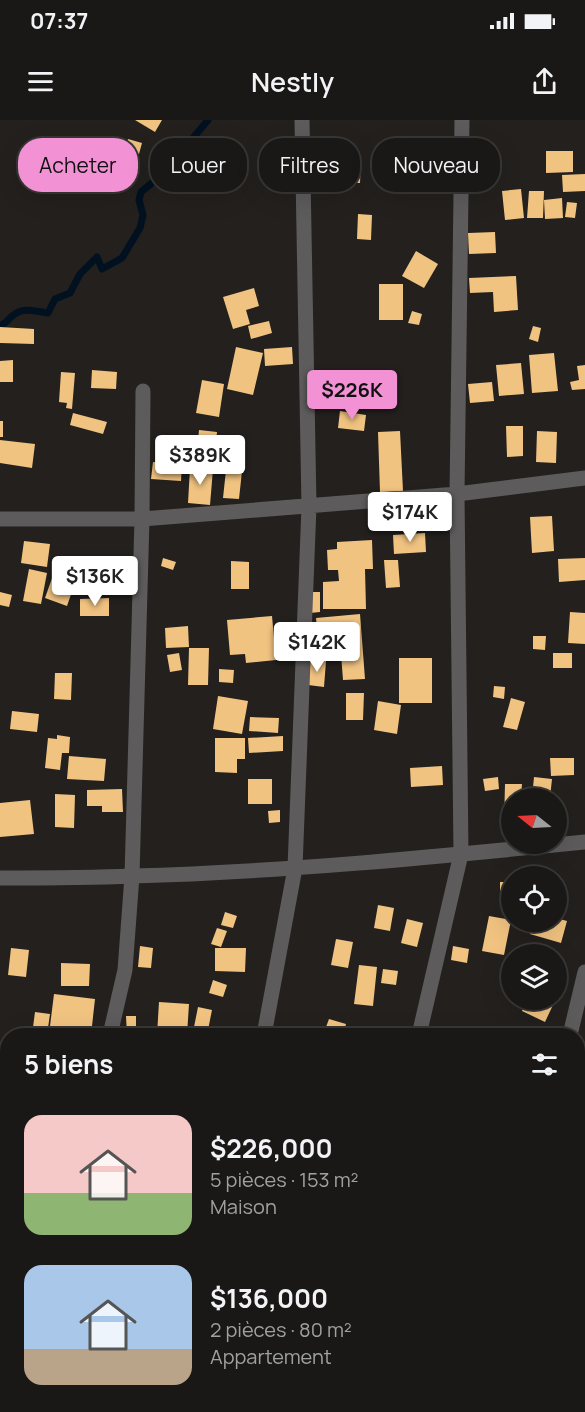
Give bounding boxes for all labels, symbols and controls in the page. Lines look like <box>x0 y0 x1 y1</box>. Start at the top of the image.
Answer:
text: 07:37 <box>30 6 88 36</box>
text: Nestly <box>251 63 334 100</box>
icon: menu <box>24 65 57 98</box>
icon: share <box>528 65 561 98</box>
chip: Acheter <box>18 138 138 192</box>
chip: Louer <box>150 138 247 192</box>
chip: Filtres <box>259 138 360 192</box>
chip: Nouveau <box>372 138 500 192</box>
pin: $226K <box>310 370 394 421</box>
text: $226K <box>321 376 383 403</box>
pin: $389K <box>158 435 242 486</box>
text: $389K <box>169 441 231 468</box>
pin: $174K <box>368 492 452 543</box>
text: $174K <box>382 498 438 525</box>
pin: $136K <box>53 556 137 607</box>
text: $136K <box>66 562 124 589</box>
pin: $142K <box>275 622 359 673</box>
text: $142K <box>288 628 346 655</box>
north arrow <box>501 788 567 854</box>
map controls <box>501 788 567 1010</box>
button: locate <box>501 866 567 932</box>
button: layers <box>501 944 567 1010</box>
text: 5 biens <box>24 1046 113 1082</box>
icon: filters <box>528 1048 561 1081</box>
text: $226,000 <box>210 1130 333 1166</box>
icon: home <box>72 1139 144 1211</box>
text: 5 pièces · 153 m² <box>210 1166 359 1193</box>
text: Maison <box>210 1193 277 1220</box>
text: $136,000 <box>210 1280 328 1316</box>
icon: home <box>72 1289 144 1361</box>
text: 2 pièces · 80 m² <box>210 1316 352 1343</box>
text: Appartement <box>210 1343 332 1370</box>

